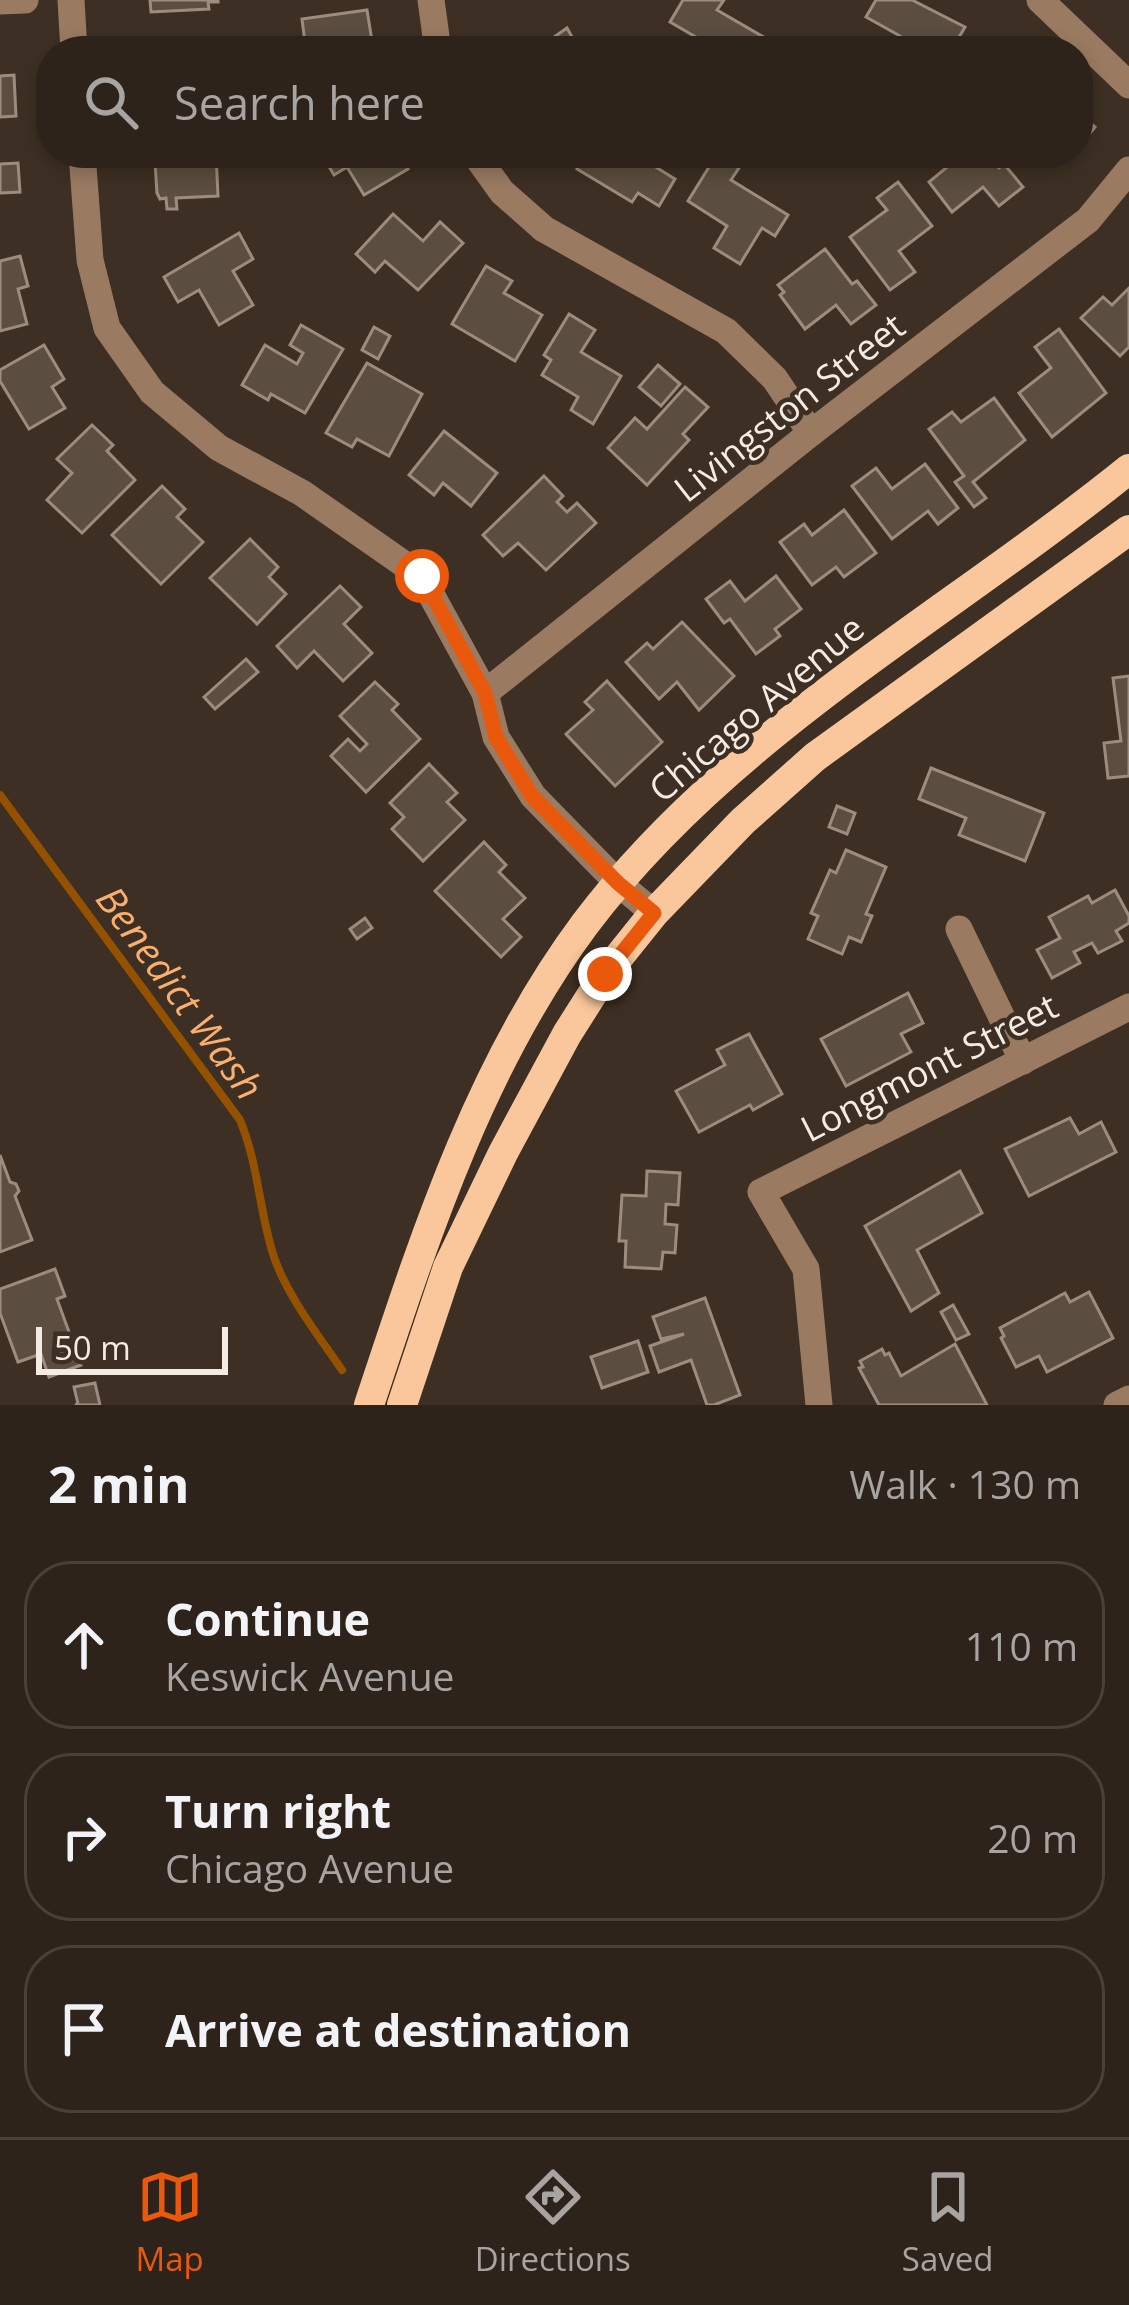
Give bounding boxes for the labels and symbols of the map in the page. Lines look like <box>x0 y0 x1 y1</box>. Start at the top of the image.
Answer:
street label: Livingston Street <box>664 301 914 513</box>
route start <box>395 549 449 603</box>
street label: Chicago Avenue <box>638 603 874 813</box>
water label: Benedict Wash <box>85 874 277 1110</box>
route end <box>578 947 632 1001</box>
street label: Longmont Street <box>792 981 1066 1153</box>
scale bar <box>36 1321 228 1374</box>

